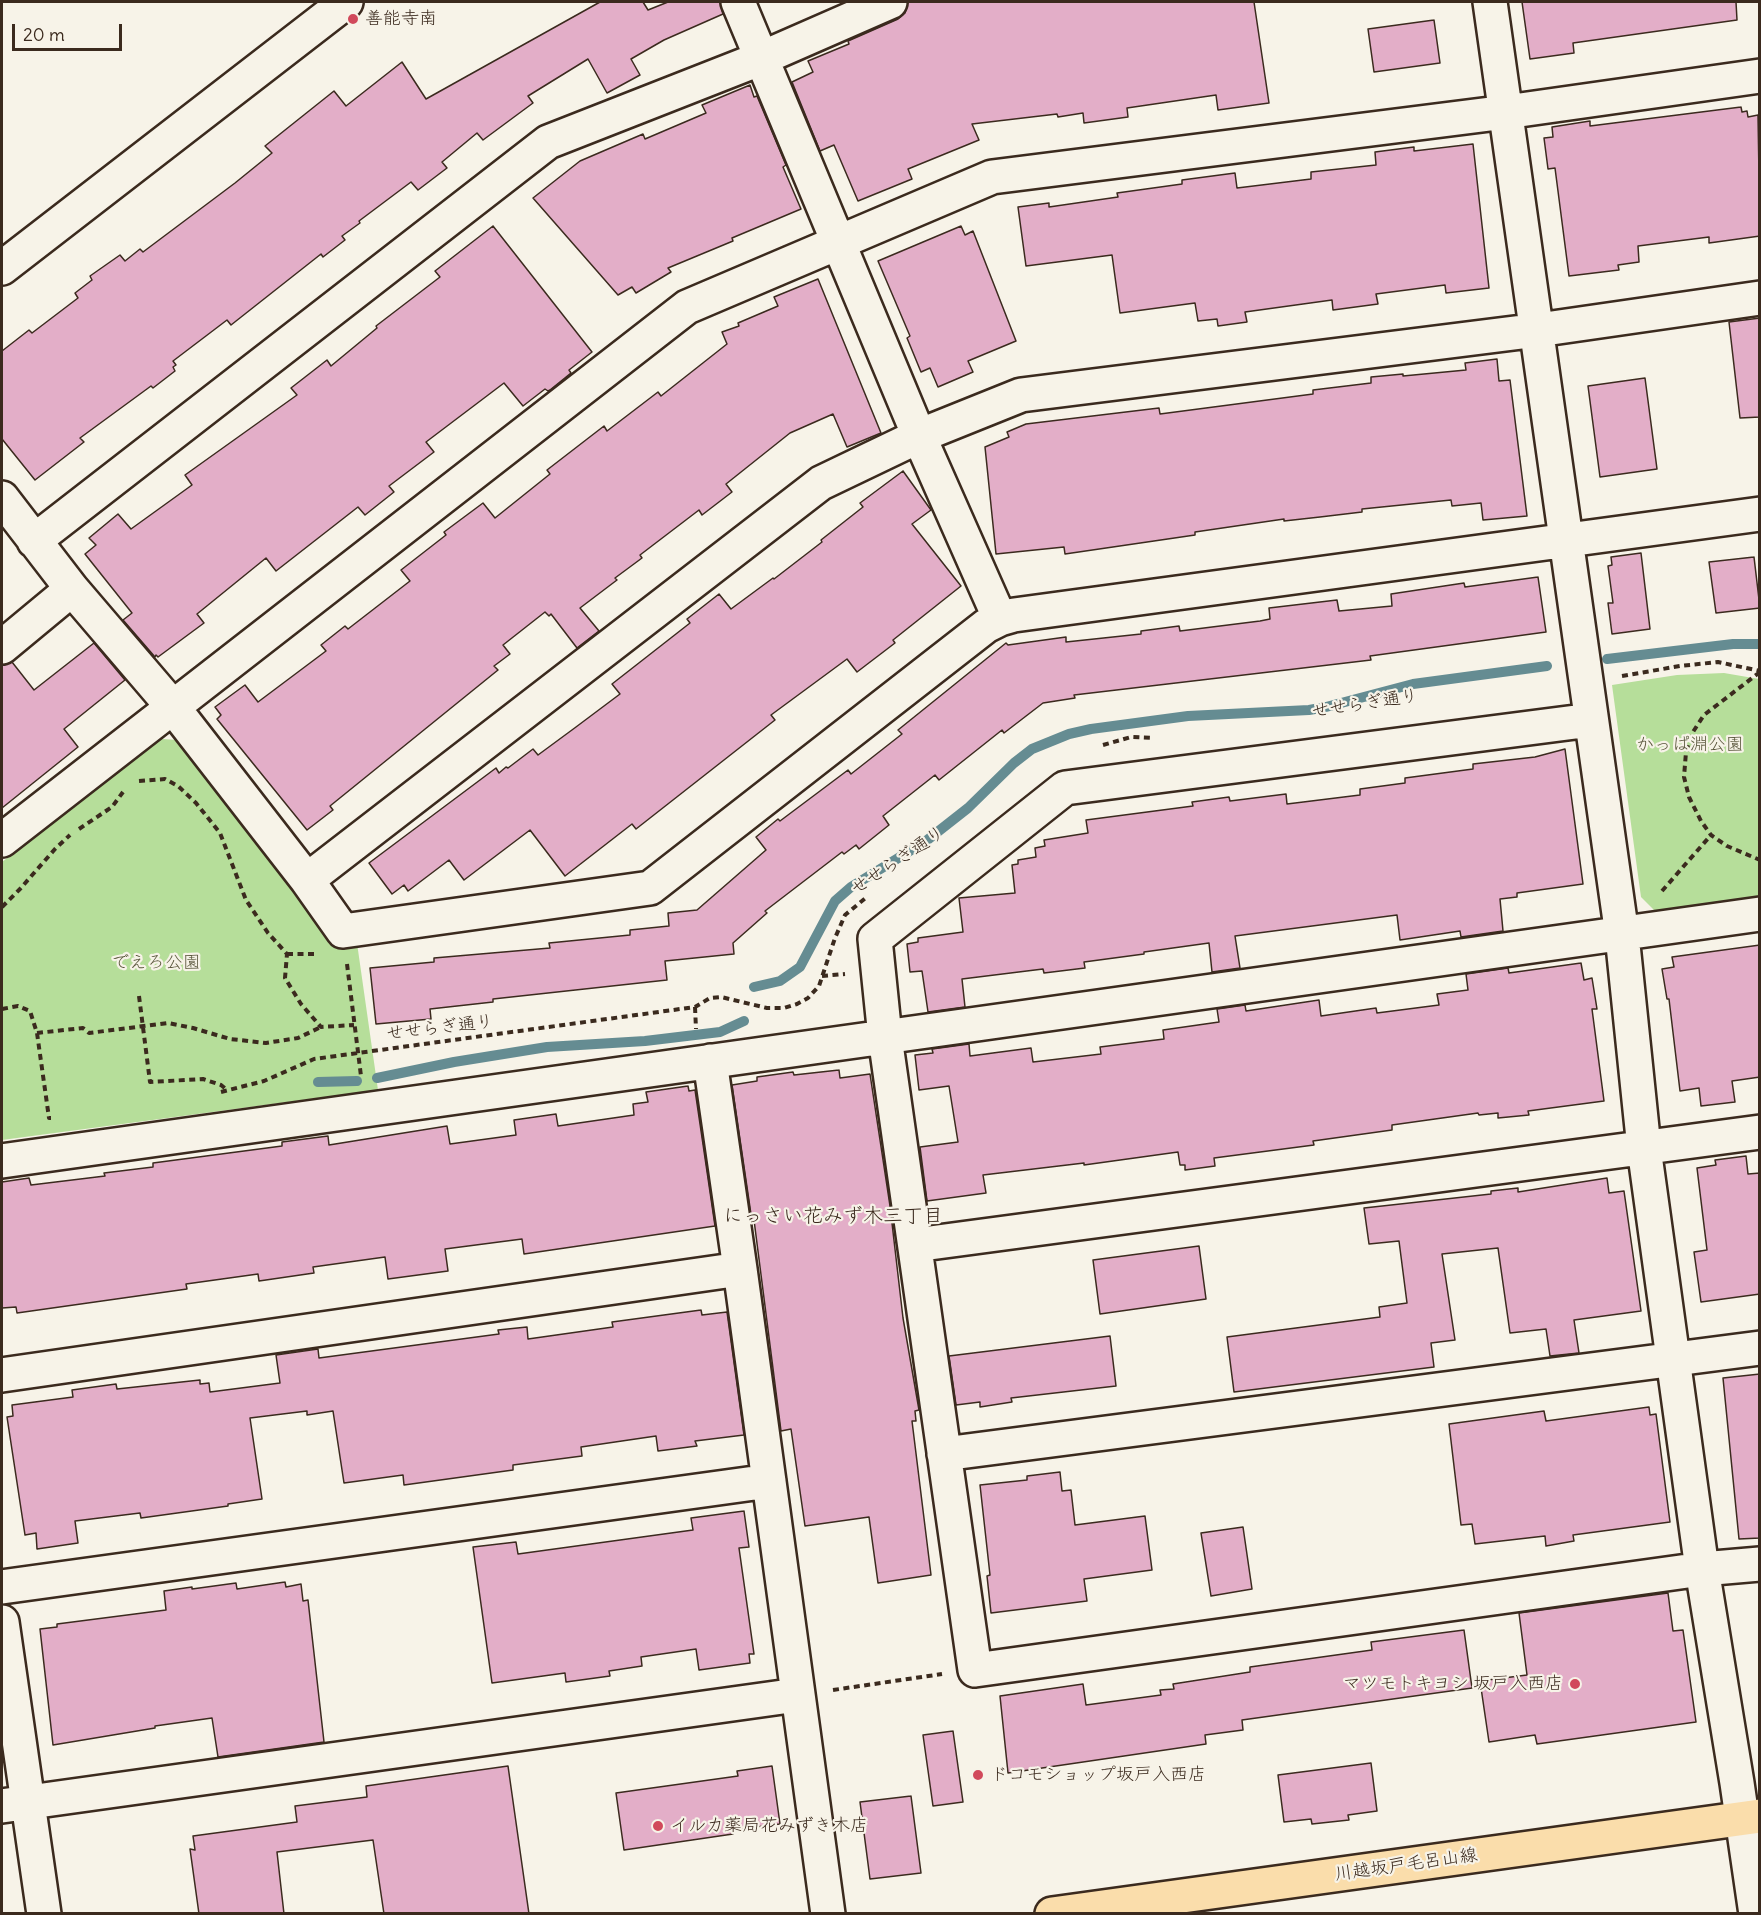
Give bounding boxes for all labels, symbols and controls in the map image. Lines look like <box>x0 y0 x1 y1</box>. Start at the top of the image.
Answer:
place label: 善能寺南 <box>365 8 437 30</box>
scale bar <box>15 12 124 50</box>
marker: 善能寺南 <box>346 12 360 26</box>
text: 20 m <box>23 23 65 46</box>
street label: せせらぎ通り <box>1310 685 1420 723</box>
park label: かっぱ淵公園 <box>1636 734 1744 756</box>
street label: せせらぎ通り <box>847 822 949 900</box>
park label: でえろ公園 <box>111 952 201 974</box>
street label: せせらぎ通り <box>385 1011 495 1045</box>
district label: にっさい花みず木三丁目 <box>723 1204 943 1228</box>
place label: マツモトキヨシ 坂戸入西店 <box>1343 1673 1563 1695</box>
marker: マツモトキヨシ 坂戸入西店 <box>1568 1677 1582 1691</box>
place label: ドコモショップ坂戸入西店 <box>990 1764 1206 1786</box>
marker: ドコモショップ坂戸入西店 <box>971 1768 985 1782</box>
place label: イルカ薬局花みずき木店 <box>670 1815 868 1837</box>
marker: イルカ薬局花みずき木店 <box>651 1819 665 1833</box>
street label: 川越坂戸毛呂山線 <box>1333 1844 1479 1886</box>

